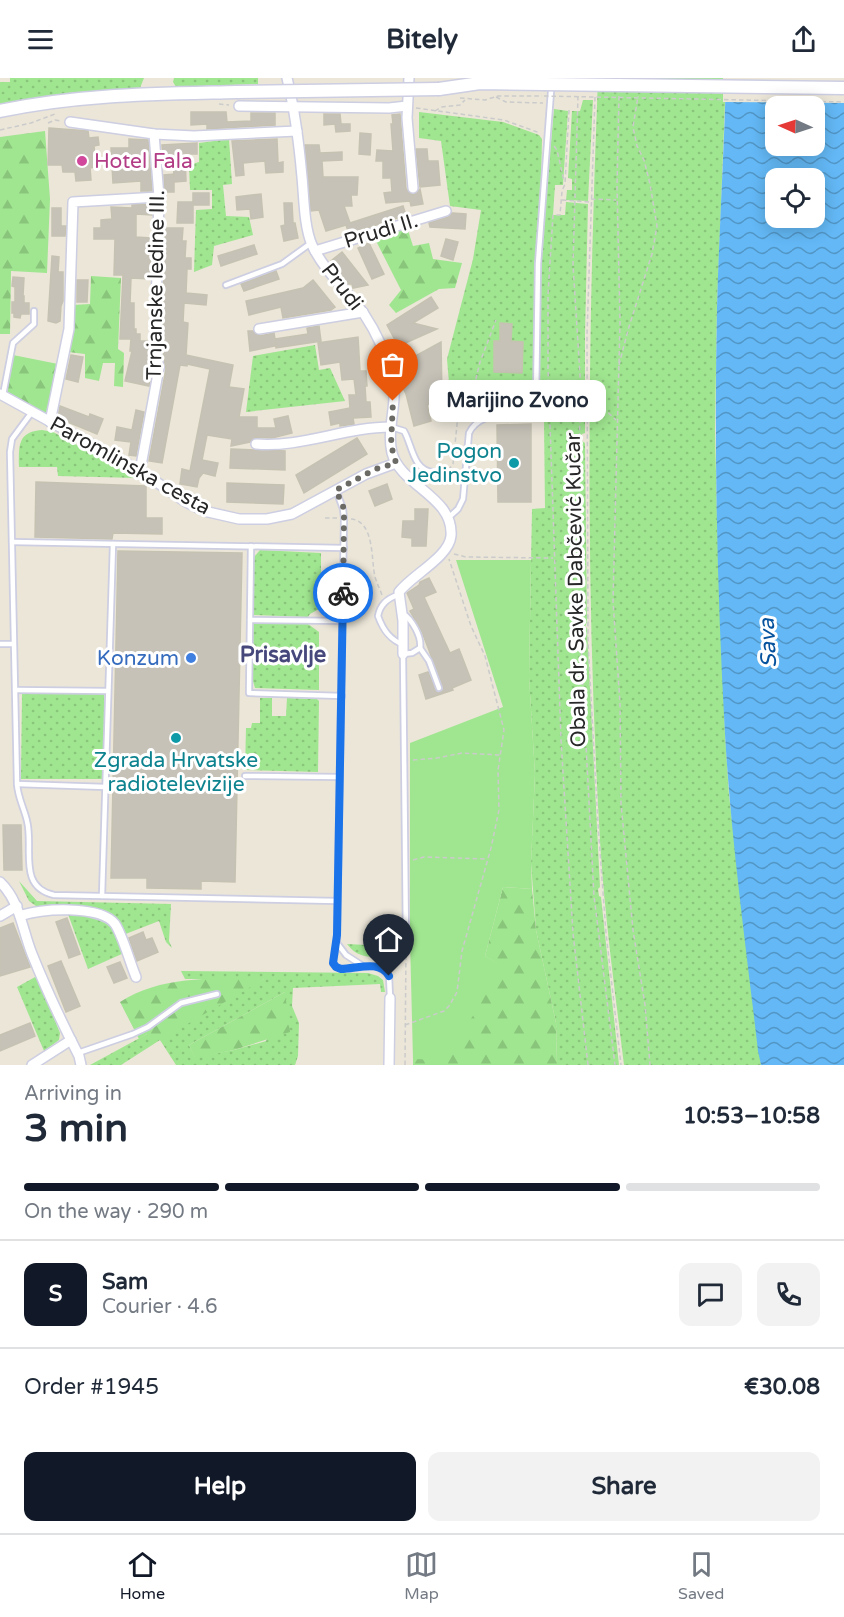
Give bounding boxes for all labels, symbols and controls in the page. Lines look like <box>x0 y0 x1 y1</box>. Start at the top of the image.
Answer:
icon: menu <box>24 23 57 56</box>
text: Bitely <box>386 23 458 56</box>
icon: share <box>787 23 820 56</box>
north arrow <box>765 96 825 156</box>
map controls <box>765 96 825 228</box>
place label: Hotel Fala <box>94 149 193 174</box>
marker: Hotel Fala <box>75 154 89 168</box>
button: locate <box>765 168 825 228</box>
street label: Trnjanske ledine III. <box>142 190 170 380</box>
street label: Prudi II. <box>341 208 421 254</box>
street label: Prudi <box>316 258 368 316</box>
pin <box>367 339 418 401</box>
icon: bag <box>376 348 409 381</box>
callout: Marijino Zvono <box>429 380 606 422</box>
text: Marijino Zvono <box>446 389 589 413</box>
street label: Paromlinska cesta <box>45 411 215 521</box>
street label: Obala dr. Savke Dabčević Kučar <box>561 432 591 748</box>
place label: Pogon Jedinstvo <box>407 439 502 488</box>
marker: Pogon Jedinstvo <box>507 456 521 470</box>
courier <box>313 563 373 623</box>
icon: bike <box>327 577 360 610</box>
water label: Sava <box>754 617 782 668</box>
district label: Prisavlje <box>240 642 326 668</box>
place label: Konzum <box>97 646 179 671</box>
marker: Konzum <box>184 651 198 665</box>
marker: Zgrada Hrvatske radiotelevizije <box>169 731 183 745</box>
place label: Zgrada Hrvatske radiotelevizije <box>94 748 258 797</box>
pin <box>363 914 414 976</box>
icon: home <box>372 923 405 956</box>
text: Arriving in <box>24 1082 122 1106</box>
text: 10:53–10:58 <box>683 1103 820 1129</box>
text: 3 min <box>24 1105 128 1152</box>
text: On the way · 290 m <box>24 1200 208 1224</box>
button: chat <box>679 1263 742 1326</box>
button: phone <box>757 1263 820 1326</box>
text: Sam <box>102 1269 148 1295</box>
text: S <box>49 1281 62 1307</box>
text: Courier · 4.6 <box>102 1295 217 1319</box>
text: Order #1945 <box>24 1374 159 1400</box>
text: €30.08 <box>744 1374 820 1400</box>
button: Help <box>24 1452 416 1521</box>
button: Share <box>428 1452 820 1521</box>
tab: Home <box>120 1548 165 1604</box>
tab: Map <box>404 1548 439 1604</box>
tab: Saved <box>678 1548 724 1604</box>

